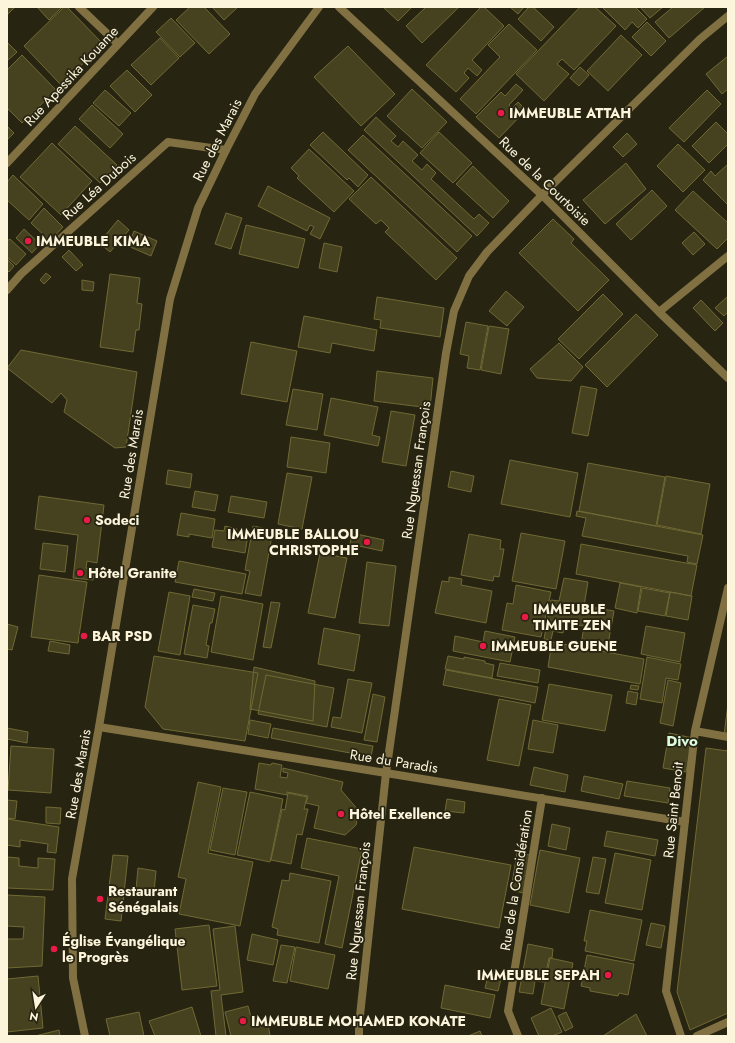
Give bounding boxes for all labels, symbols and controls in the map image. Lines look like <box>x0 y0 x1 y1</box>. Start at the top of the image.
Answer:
street label: Rue Apessika Kouame <box>19 21 123 131</box>
street label: Rue des Marais <box>188 95 247 185</box>
place label: IMMEUBLE ATTAH <box>509 103 631 123</box>
marker: IMMEUBLE ATTAH <box>496 108 506 118</box>
street label: Rue de la Courtoisie <box>495 132 595 230</box>
street label: Rue Léa Dubois <box>58 147 140 224</box>
place label: IMMEUBLE KIMA <box>36 231 151 251</box>
marker: IMMEUBLE KIMA <box>23 236 33 246</box>
street label: Rue Nguessan François <box>396 400 436 540</box>
street label: Rue des Marais <box>114 407 148 500</box>
place label: Sodeci <box>95 510 140 530</box>
marker: Sodeci <box>82 515 92 525</box>
place label: IMMEUBLE BALLOU CHRISTOPHE <box>227 524 359 560</box>
marker: IMMEUBLE BALLOU CHRISTOPHE <box>362 537 372 547</box>
place label: Hôtel Granite <box>88 563 177 583</box>
marker: Hôtel Granite <box>75 568 85 578</box>
place label: IMMEUBLE TIMITE ZEN <box>533 599 611 635</box>
marker: IMMEUBLE TIMITE ZEN <box>520 612 530 622</box>
place label: BAR PSD <box>92 626 152 646</box>
marker: BAR PSD <box>79 631 89 641</box>
place label: IMMEUBLE GUENE <box>491 636 617 656</box>
marker: IMMEUBLE GUENE <box>478 641 488 651</box>
street label: Rue des Marais <box>60 727 96 820</box>
district label: Divo <box>666 730 698 752</box>
street label: Rue du Paradis <box>349 744 440 778</box>
street label: Rue Saint Benoit <box>658 760 688 859</box>
place label: Hôtel Exellence <box>349 804 451 824</box>
street label: Rue de la Considération <box>495 808 537 952</box>
marker: Hôtel Exellence <box>336 809 346 819</box>
street label: Rue Nguessan François <box>341 841 375 981</box>
place label: Restaurant Sénégalais <box>108 881 179 917</box>
marker: Restaurant Sénégalais <box>95 894 105 904</box>
place label: Église Évangélique le Progrès <box>62 931 186 967</box>
marker: Église Évangélique le Progrès <box>49 944 59 954</box>
place label: IMMEUBLE SEPAH <box>477 965 600 985</box>
marker: IMMEUBLE SEPAH <box>603 970 613 980</box>
north arrow <box>16 987 56 1027</box>
text: N <box>28 1008 40 1026</box>
place label: IMMEUBLE MOHAMED KONATE <box>251 1011 466 1031</box>
marker: IMMEUBLE MOHAMED KONATE <box>238 1016 248 1026</box>

